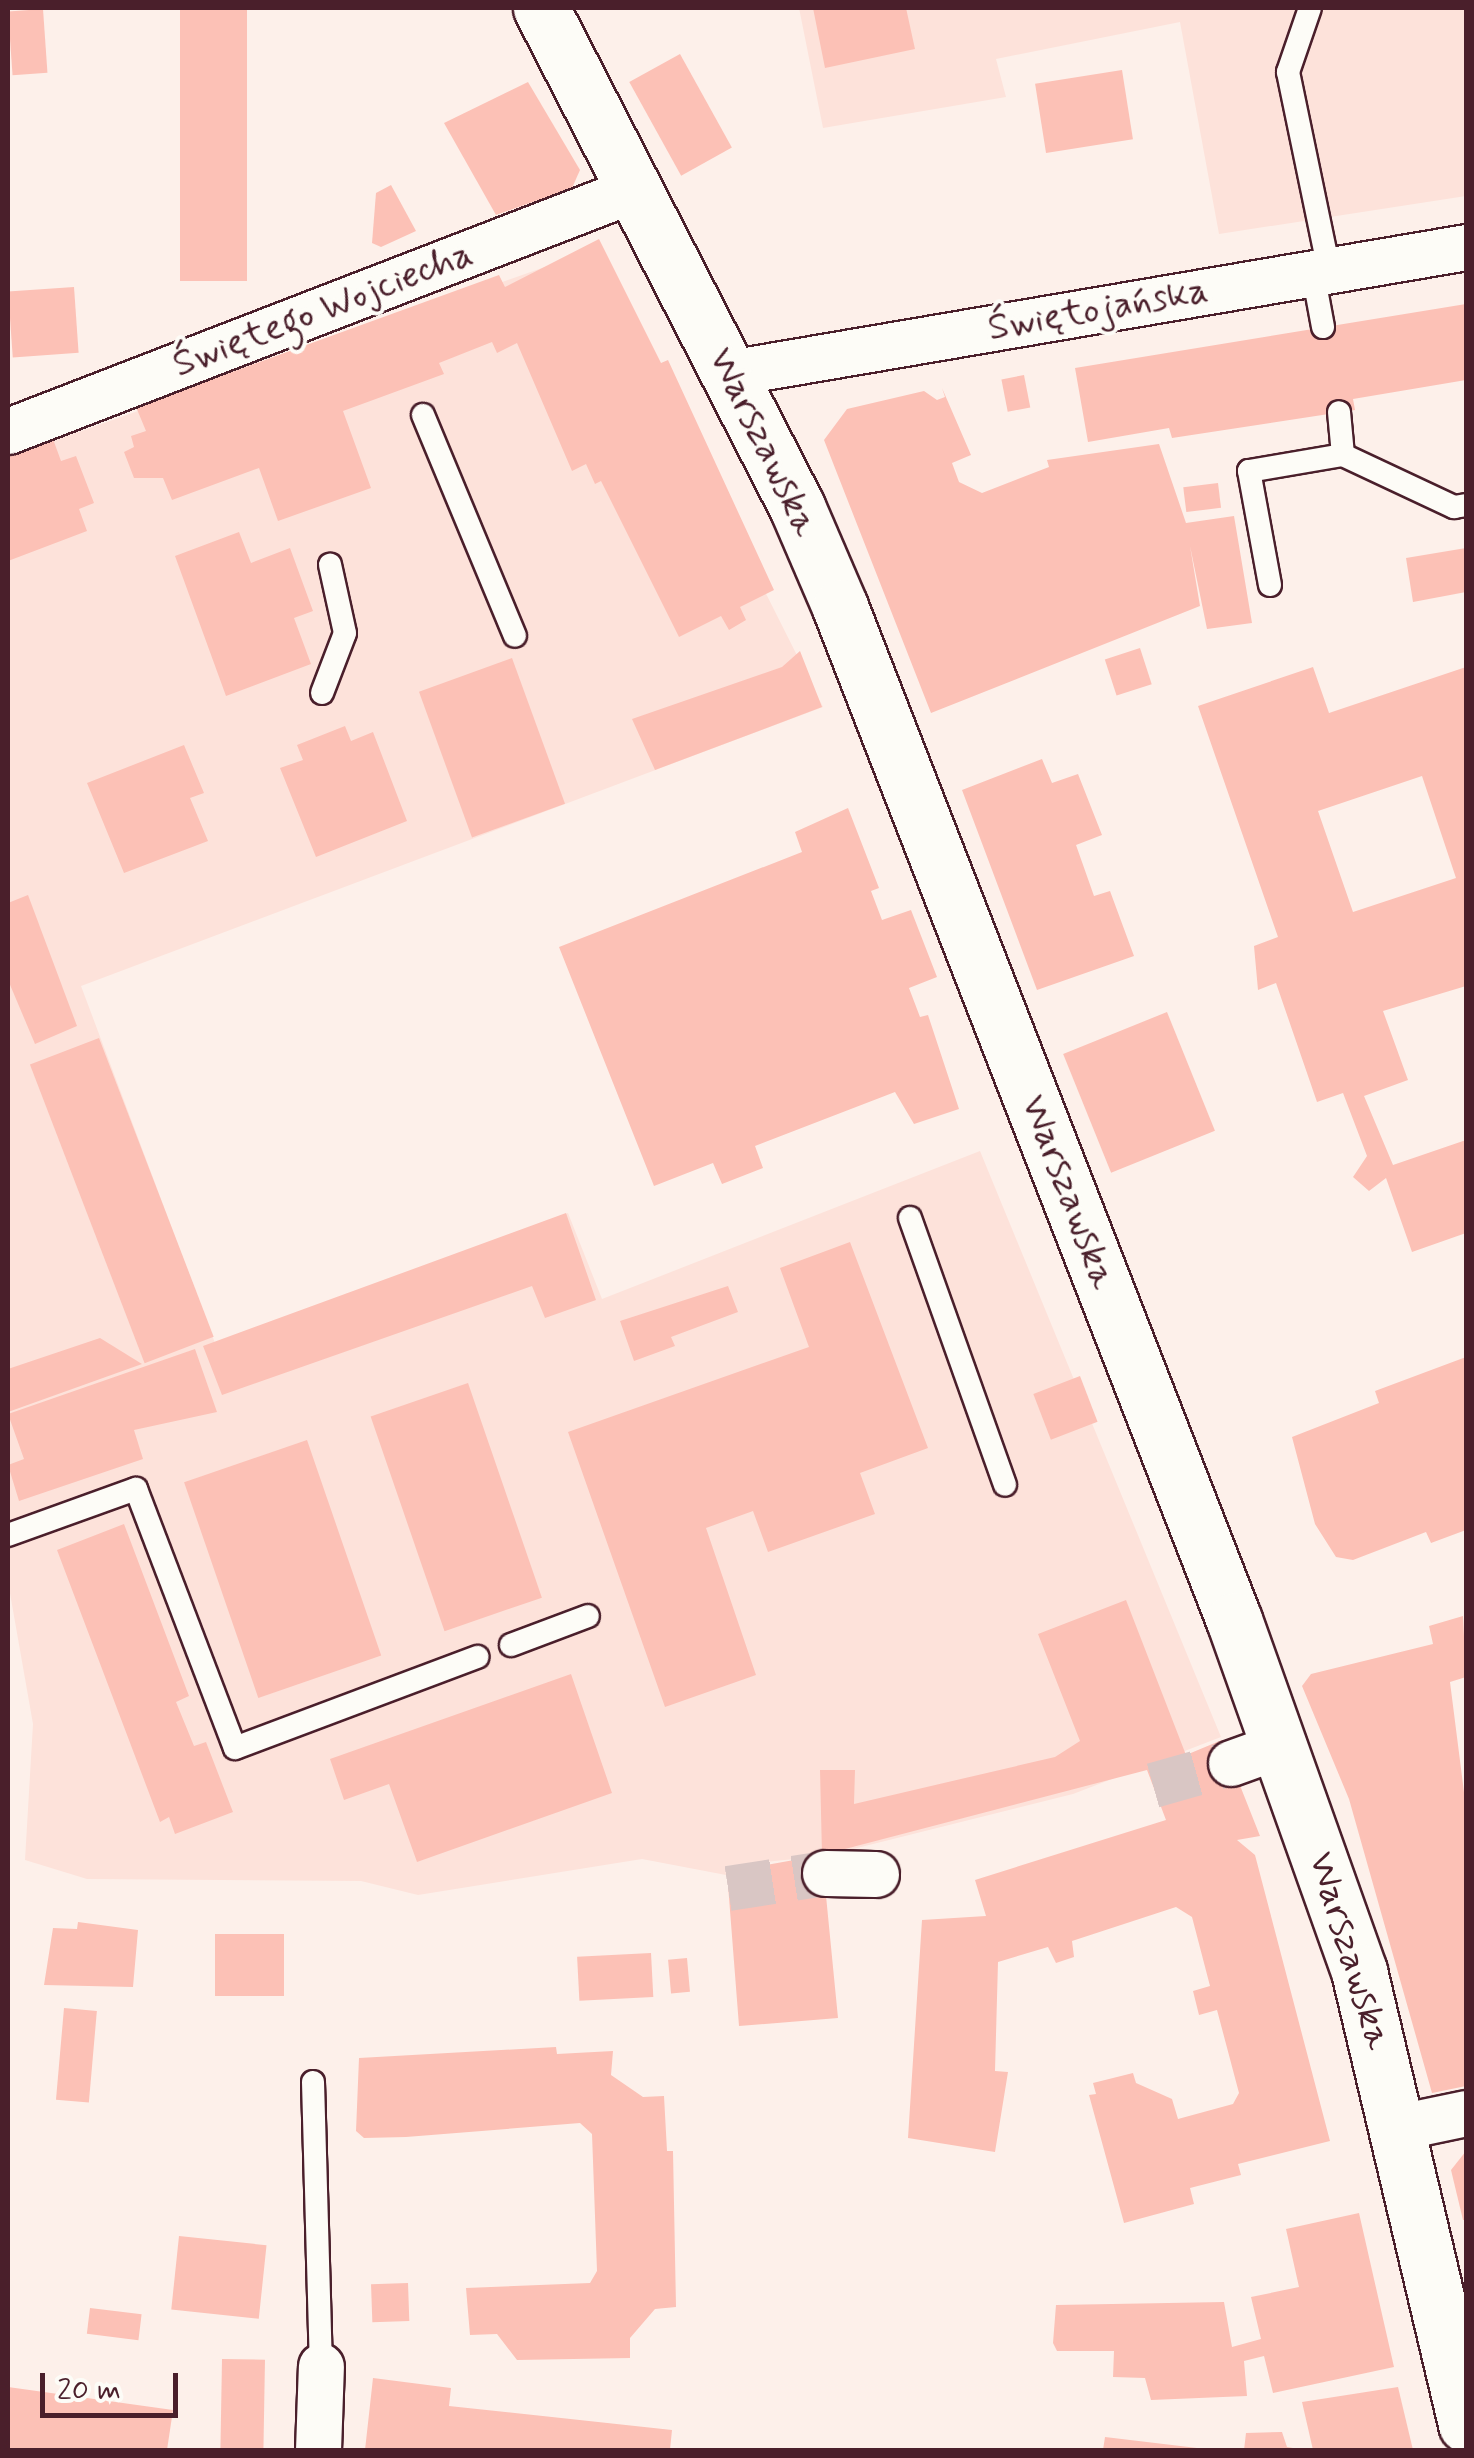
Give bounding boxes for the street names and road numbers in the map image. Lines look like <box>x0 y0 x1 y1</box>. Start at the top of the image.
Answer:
street label: Świętego Wojciecha <box>164 231 482 389</box>
street label: Świętojańska <box>984 268 1212 352</box>
street label: Warszawska <box>698 340 828 544</box>
street label: Warszawska <box>1010 1089 1126 1295</box>
street label: Warszawska <box>1297 1847 1401 2055</box>

